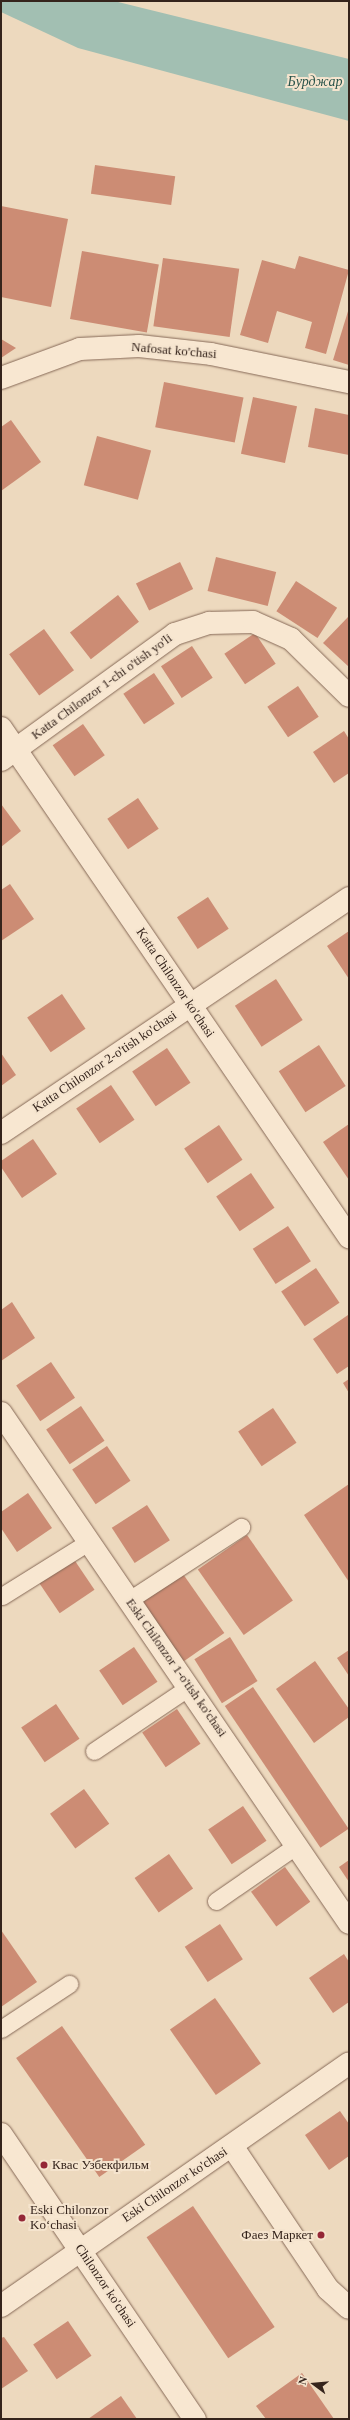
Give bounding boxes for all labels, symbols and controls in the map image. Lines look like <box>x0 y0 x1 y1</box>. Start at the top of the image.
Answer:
water label: Бурджар <box>288 74 342 90</box>
street label: Nafosat ko'chasi <box>131 339 217 363</box>
street label: Katta Chilonzor 1-chi o'tish yo'li <box>29 631 175 743</box>
street label: Katta Chilonzor ko'chasi <box>133 925 217 1041</box>
street label: Katta Chilonzor 2-o'tish ko'chasi <box>30 1008 180 1116</box>
street label: Eski Chilonzor 1-o'tish ko'chasi <box>122 1596 230 1740</box>
street label: Eski Chilonzor ko'chasi <box>119 2144 231 2226</box>
place label: Квас Узбекфильм <box>52 2157 149 2173</box>
marker: Квас Узбекфильм <box>39 2160 49 2170</box>
place label: Eski Chilonzor Koʻchasi <box>30 2203 108 2234</box>
marker: Eski Chilonzor Koʻchasi <box>17 2213 27 2223</box>
place label: Фаез Маркет <box>241 2227 313 2243</box>
marker: Фаез Маркет <box>316 2230 326 2240</box>
street label: Chilonzor ko'chasi <box>71 2241 139 2331</box>
north arrow <box>294 2364 334 2404</box>
text: N <box>296 2375 309 2386</box>

